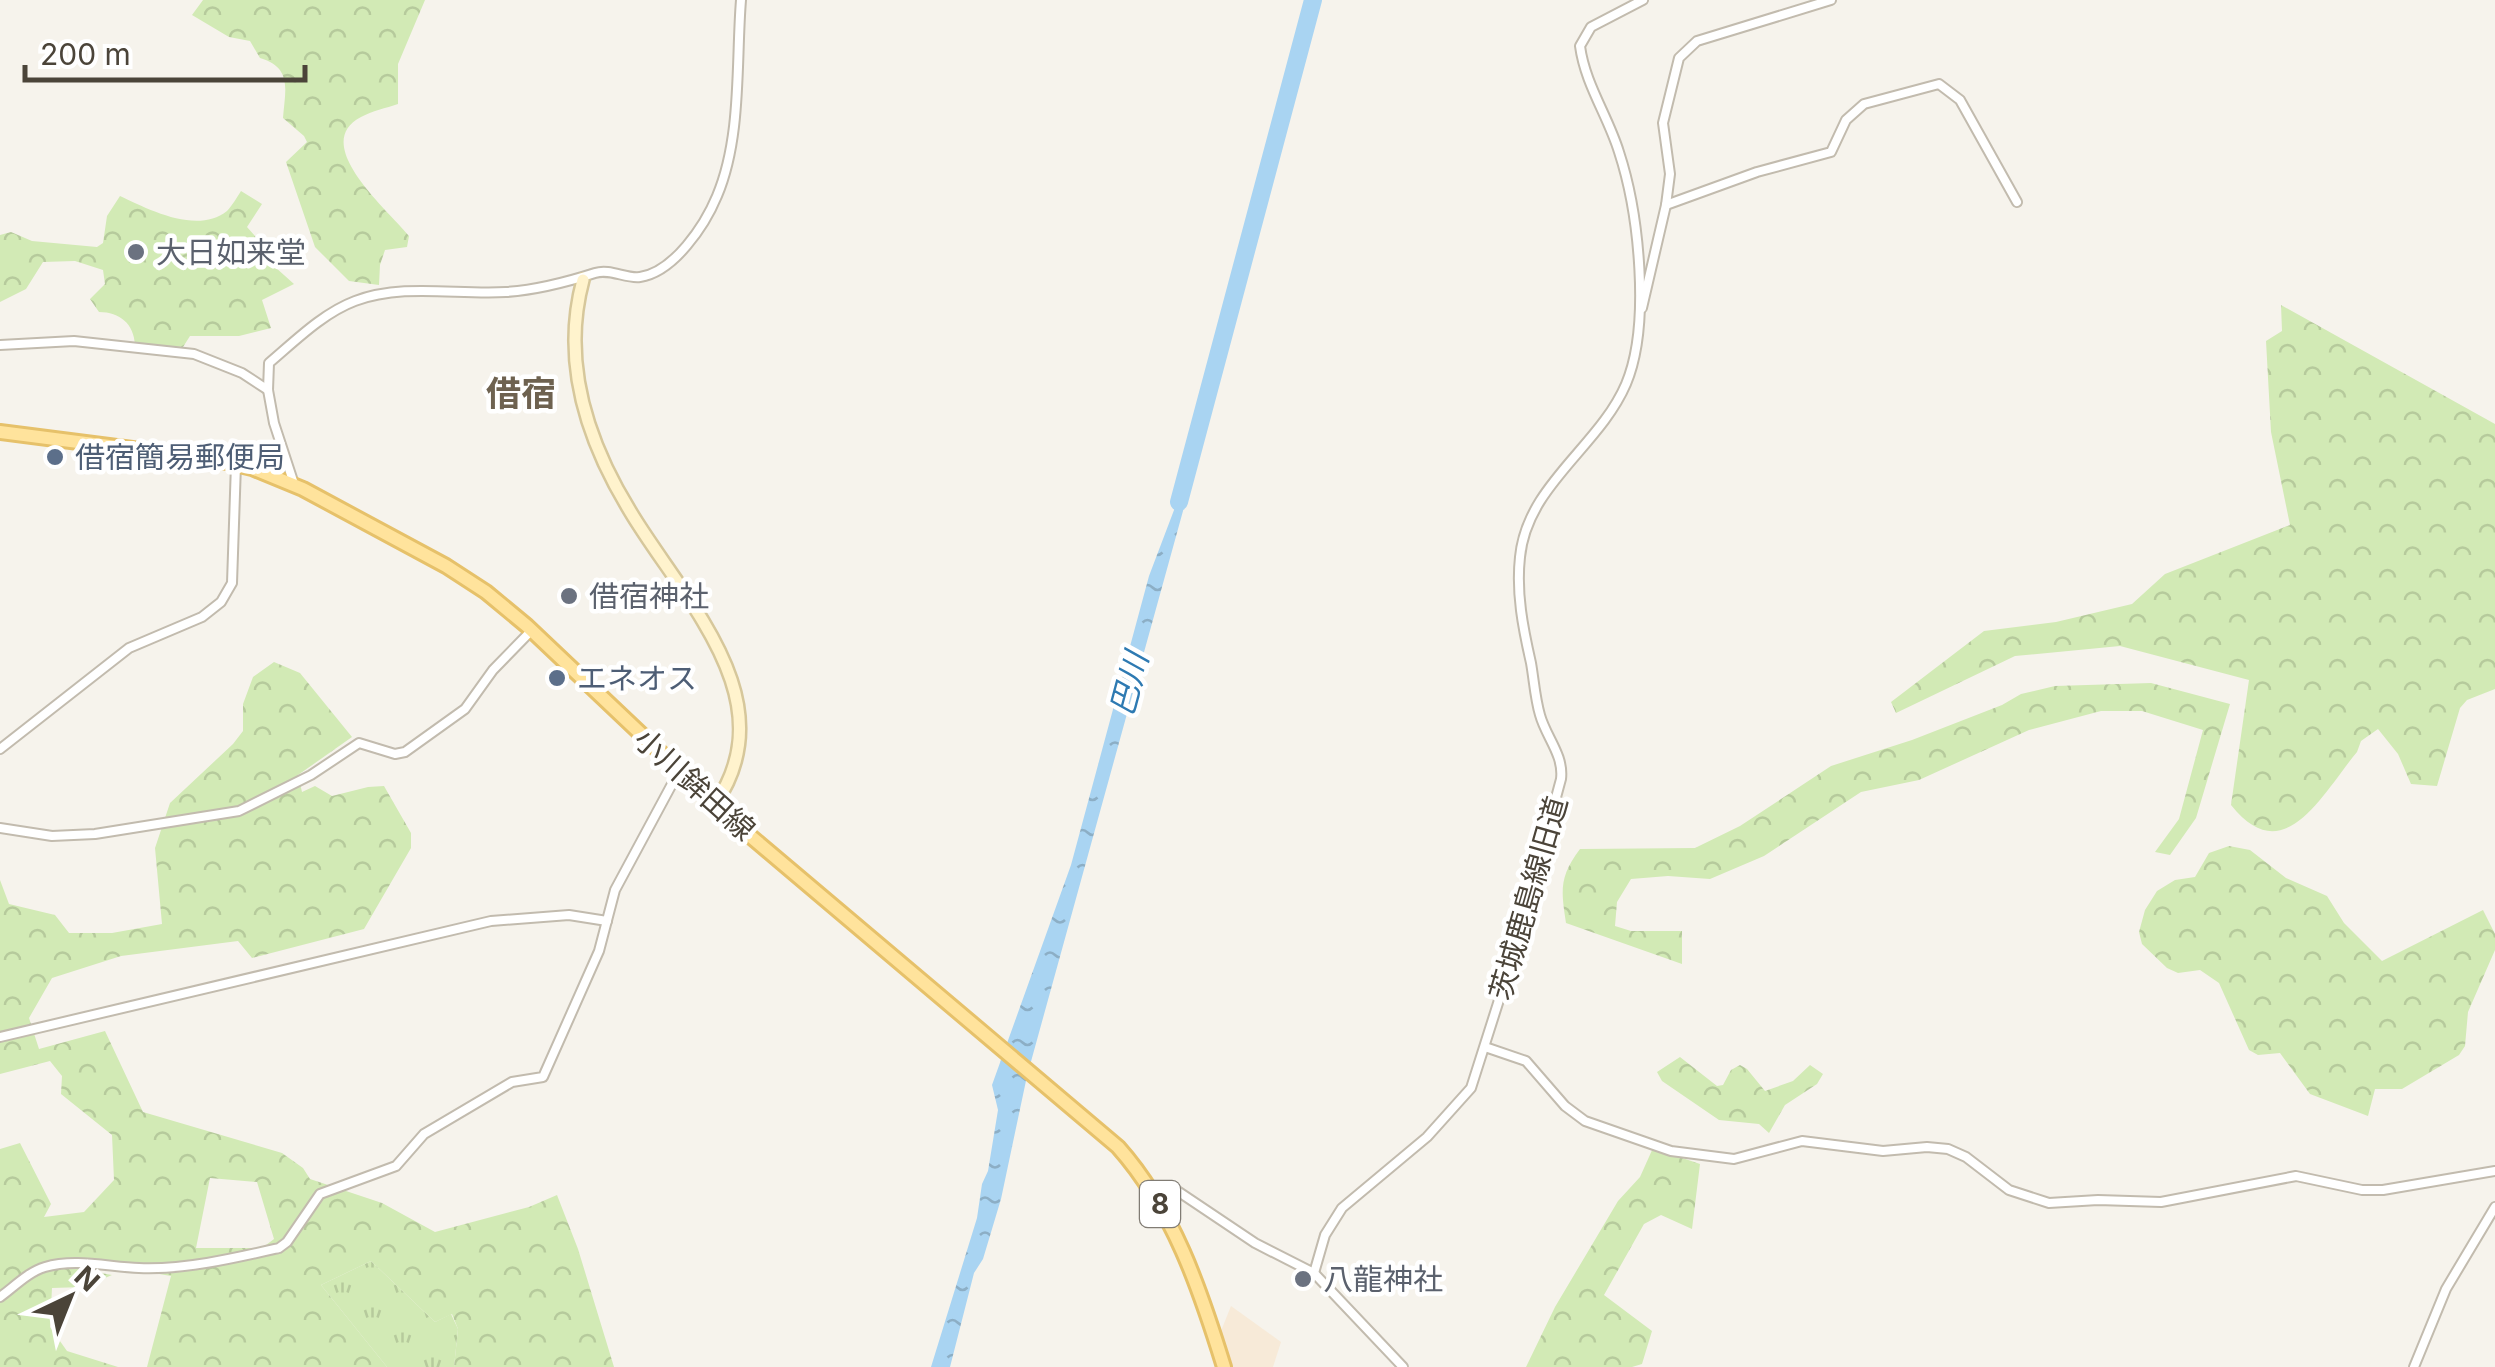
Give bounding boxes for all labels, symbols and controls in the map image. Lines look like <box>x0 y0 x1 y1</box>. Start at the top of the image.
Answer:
scale bar <box>25 20 305 82</box>
text: 200 m <box>40 36 131 72</box>
place label: 大日如来堂 <box>156 234 306 270</box>
marker: 大日如来堂 <box>125 241 147 263</box>
district label: 借宿 <box>486 372 556 414</box>
place label: 借宿簡易郵便局 <box>75 439 285 475</box>
marker: 借宿簡易郵便局 <box>44 446 66 468</box>
place label: 借宿神社 <box>589 578 709 614</box>
marker: 借宿神社 <box>558 585 580 607</box>
water label: 巴川 <box>1102 645 1157 720</box>
place label: エネオス <box>577 660 697 696</box>
marker: エネオス <box>546 667 568 689</box>
street label: 小川鉾田線 <box>627 720 763 848</box>
street label: 茨城鹿島線旧道 <box>1482 792 1574 1004</box>
road number: 8 <box>1140 1181 1180 1227</box>
north arrow <box>20 1247 120 1347</box>
text: N <box>68 1259 106 1298</box>
place label: 八龍神社 <box>1323 1261 1443 1297</box>
marker: 八龍神社 <box>1292 1268 1314 1290</box>

